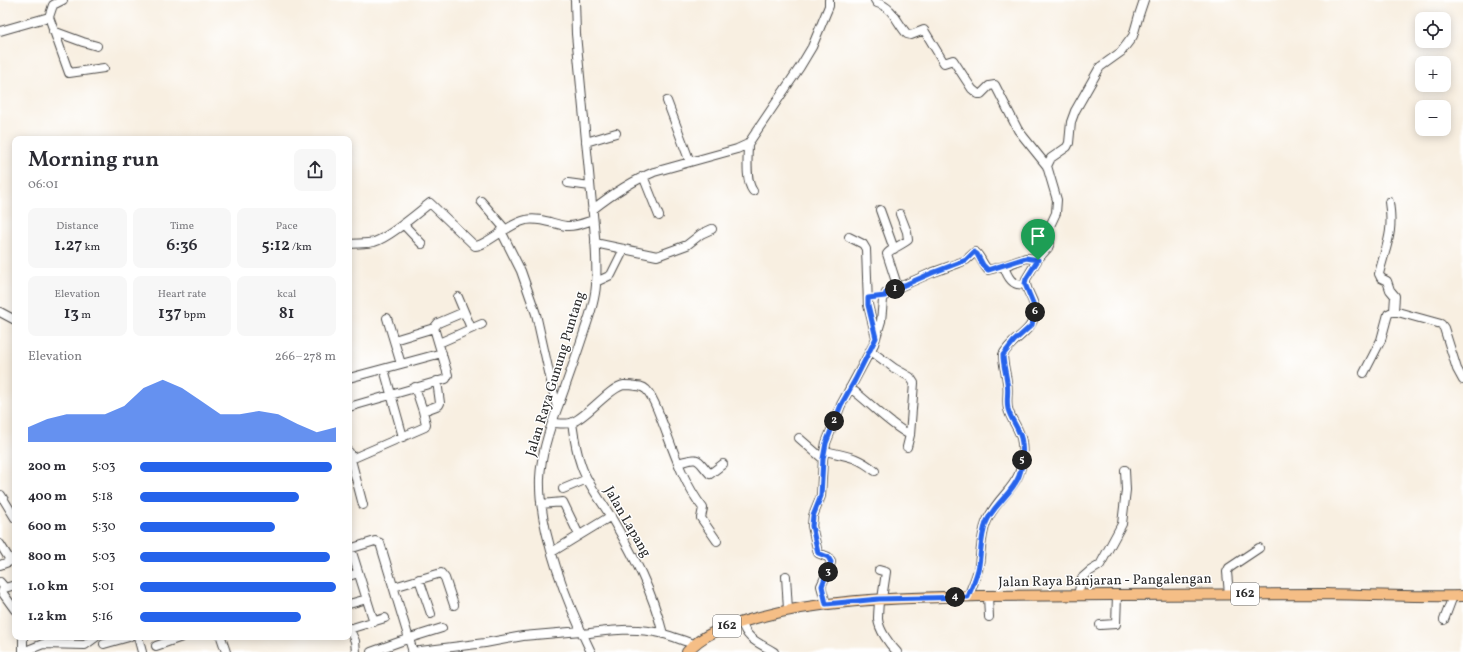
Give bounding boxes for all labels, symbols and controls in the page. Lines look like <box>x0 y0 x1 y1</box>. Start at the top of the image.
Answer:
map controls <box>1415 12 1451 136</box>
button: locate <box>1415 12 1451 48</box>
button: + <box>1415 56 1451 92</box>
button: − <box>1415 100 1451 136</box>
text: Morning run <box>28 145 159 176</box>
button: share <box>294 149 336 191</box>
text: 06:01 <box>28 176 59 194</box>
text: Distance <box>56 219 98 234</box>
text: Time <box>170 219 194 234</box>
text: Pace <box>276 219 298 234</box>
pin <box>1021 219 1055 260</box>
icon: arrive <box>1027 225 1049 247</box>
text: 1.27 <box>54 234 82 257</box>
text: 6:36 <box>166 234 198 257</box>
text: 5:12 <box>262 234 290 257</box>
text: km <box>82 240 100 255</box>
text: /km <box>290 240 312 255</box>
pin: 1 <box>885 279 905 299</box>
text: 1 <box>893 281 897 296</box>
text: Elevation <box>54 287 100 302</box>
text: Heart rate <box>158 287 206 302</box>
text: kcal <box>277 287 296 302</box>
street label: Jalan Raya Gunung Puntang <box>522 289 590 459</box>
text: 13 <box>64 302 79 325</box>
text: 137 <box>158 302 182 325</box>
text: 81 <box>279 302 295 325</box>
pin: 6 <box>1025 302 1045 322</box>
text: 6 <box>1032 304 1038 319</box>
text: m <box>79 308 91 323</box>
text: bpm <box>182 308 206 323</box>
text: Elevation <box>28 348 82 366</box>
text: 266–278 m <box>275 348 336 366</box>
pin: 2 <box>824 411 844 431</box>
text: 2 <box>831 413 837 428</box>
pin: 5 <box>1012 450 1032 470</box>
text: 5 <box>1019 452 1025 467</box>
text: 200 m <box>28 458 66 476</box>
text: 5:03 <box>92 458 115 476</box>
street label: Jalan Lapang <box>599 483 655 561</box>
text: 400 m <box>28 488 67 506</box>
text: 5:18 <box>92 488 113 506</box>
text: 600 m <box>28 518 66 536</box>
text: 5:30 <box>92 518 116 536</box>
text: 800 m <box>28 548 66 566</box>
text: 5:03 <box>92 548 115 566</box>
pin: 3 <box>818 562 838 582</box>
text: 3 <box>825 564 831 579</box>
street label: Jalan Raya Banjaran - Pangalengan <box>998 570 1212 592</box>
text: 1.0 km <box>28 578 68 596</box>
text: 5:01 <box>92 578 114 596</box>
road number: 162 <box>1231 583 1259 605</box>
pin: 4 <box>945 587 965 607</box>
text: 4 <box>952 589 958 604</box>
text: 1.2 km <box>28 608 67 626</box>
text: 5:16 <box>92 608 113 626</box>
road number: 162 <box>713 615 741 637</box>

